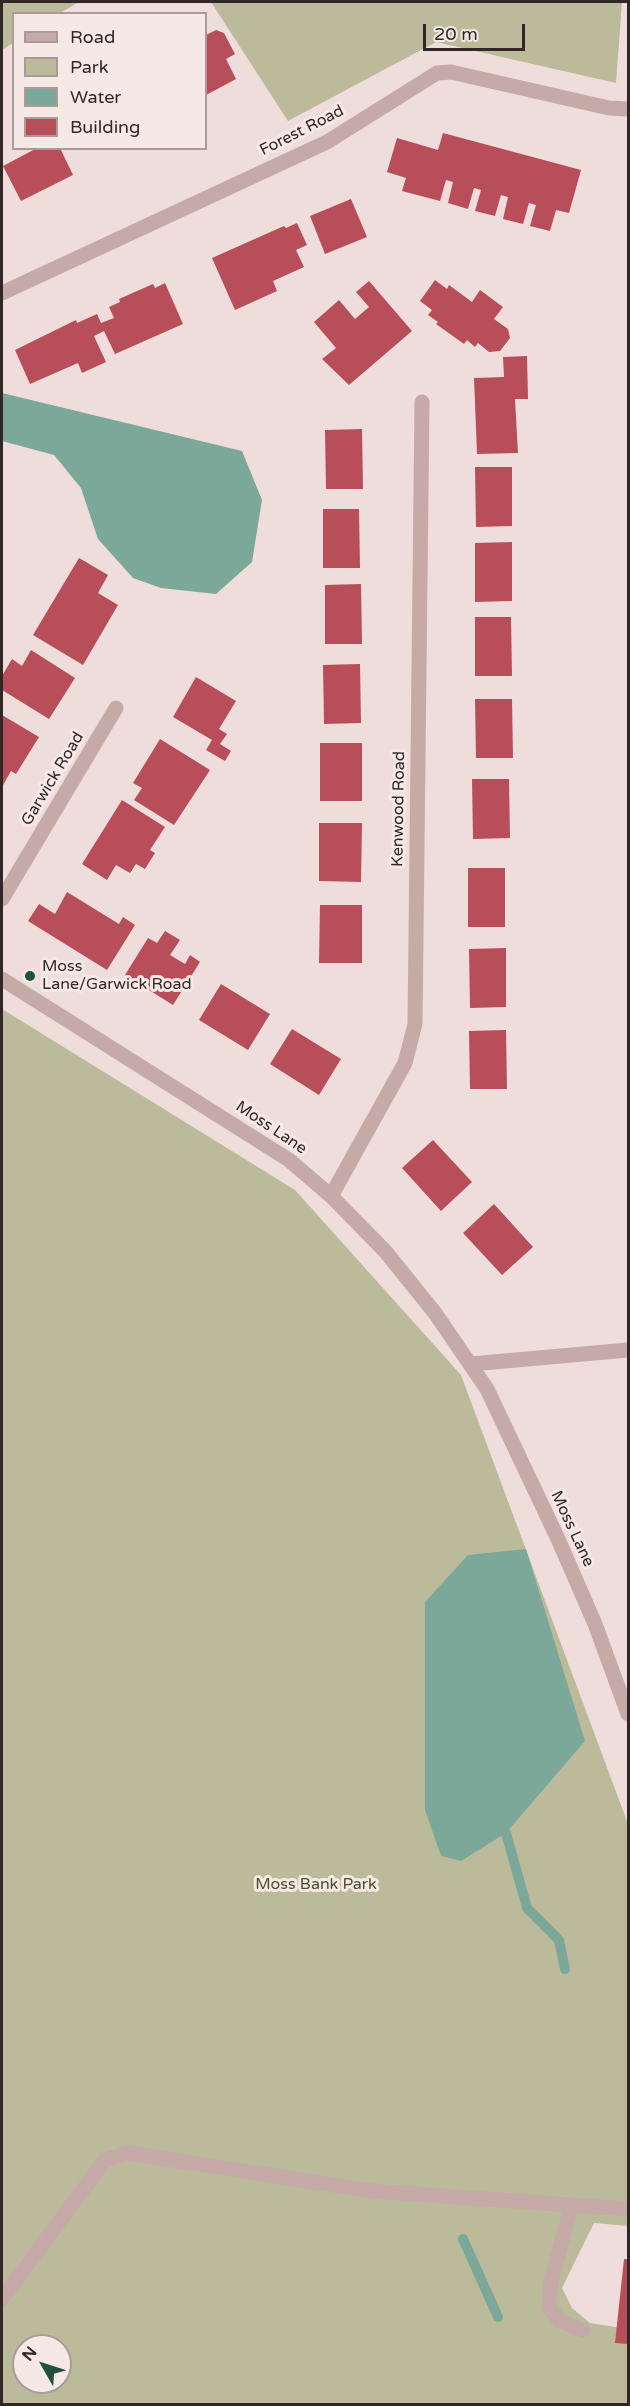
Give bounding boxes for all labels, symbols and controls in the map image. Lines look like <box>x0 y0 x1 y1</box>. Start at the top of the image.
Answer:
legend <box>12 12 207 150</box>
scale bar <box>426 12 528 50</box>
text: 20 m <box>434 23 478 45</box>
text: Road <box>70 26 115 48</box>
text: Park <box>70 56 108 78</box>
text: Water <box>70 86 121 108</box>
street label: Forest Road <box>257 102 347 160</box>
text: Building <box>70 116 140 138</box>
street label: Garwick Road <box>18 729 88 829</box>
street label: Kenwood Road <box>388 751 410 867</box>
place label: Moss Lane/Garwick Road <box>42 957 192 995</box>
marker: Moss Lane/Garwick Road <box>23 969 37 983</box>
street label: Moss Lane <box>232 1097 310 1159</box>
street label: Moss Lane <box>546 1488 598 1570</box>
park label: Moss Bank Park <box>255 1875 377 1895</box>
north arrow <box>12 2334 72 2394</box>
text: N <box>18 2343 41 2365</box>

